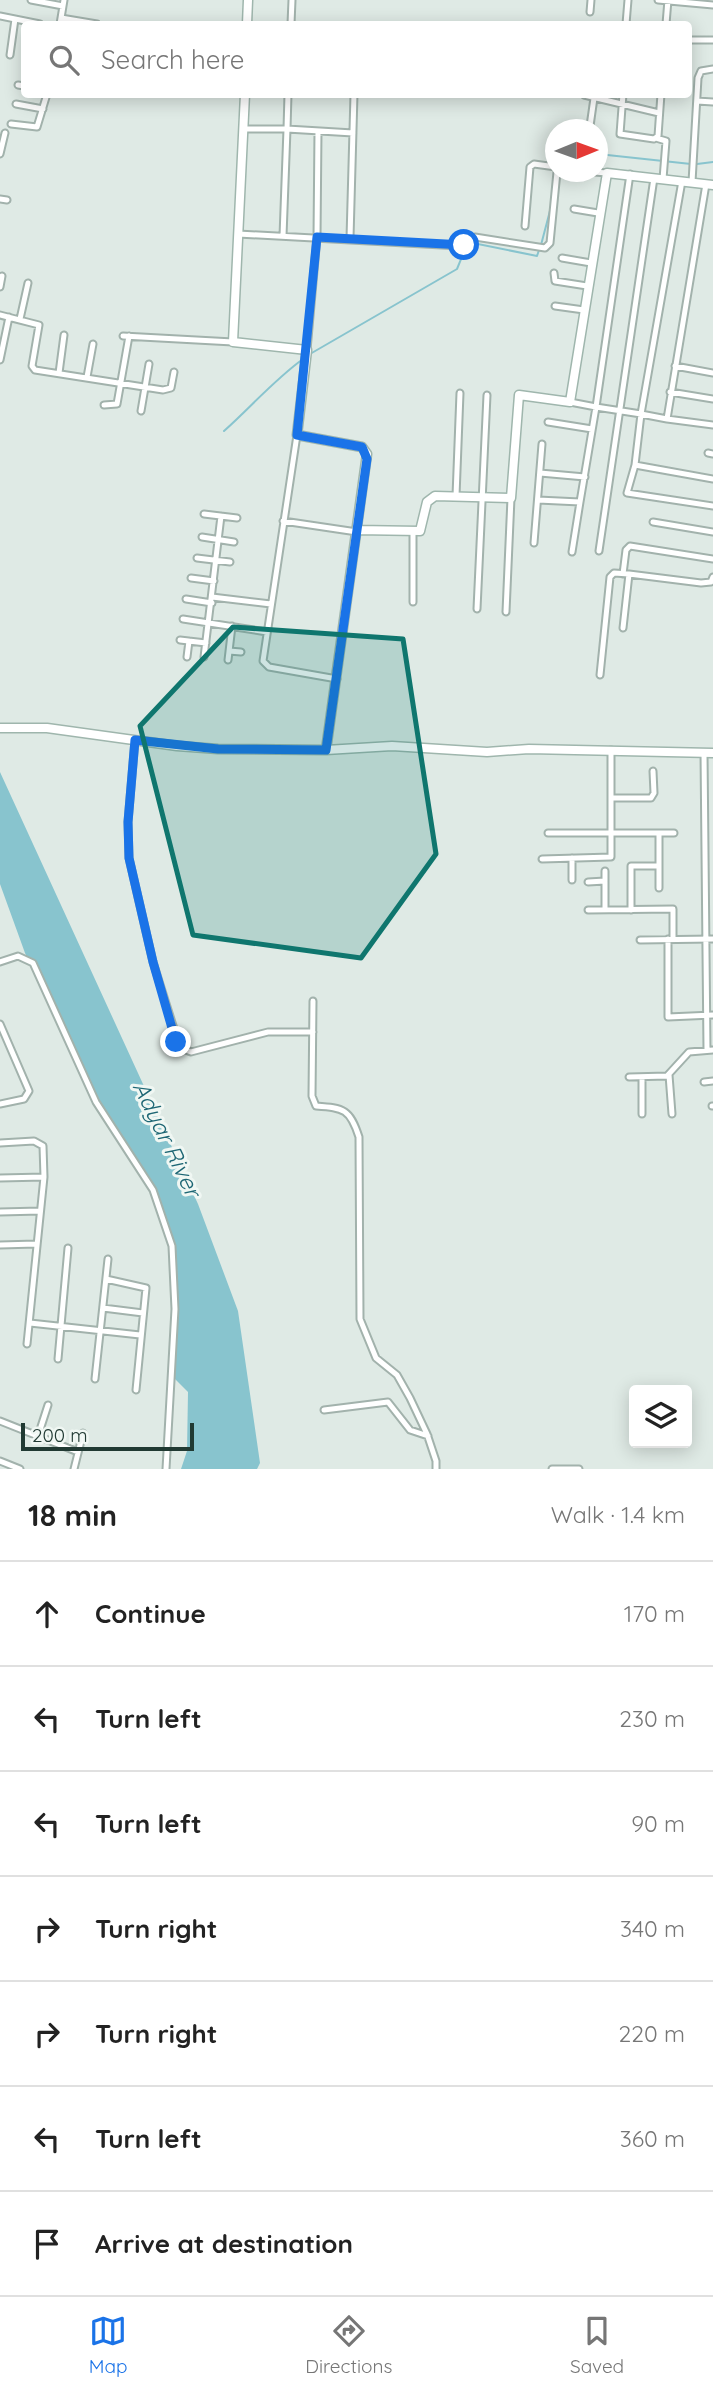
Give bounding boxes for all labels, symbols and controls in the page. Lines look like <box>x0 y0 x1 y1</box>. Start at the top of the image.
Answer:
search box <box>21 21 692 98</box>
icon: search <box>45 41 83 79</box>
text: Search here <box>101 43 245 76</box>
north arrow <box>545 119 608 182</box>
route start <box>448 229 479 260</box>
route end <box>160 1026 191 1057</box>
water label: Adyar River <box>127 1076 209 1204</box>
map controls <box>629 1385 692 1448</box>
button: layers <box>629 1385 692 1448</box>
scale bar <box>21 1420 194 1452</box>
text: 200 m <box>32 1423 88 1447</box>
text: 18 min <box>28 1496 117 1534</box>
text: Walk · 1.4 km <box>551 1500 685 1529</box>
icon: ahead <box>28 1595 66 1633</box>
text: Continue <box>95 1597 206 1630</box>
text: 170 m <box>624 1599 685 1628</box>
icon: left <box>28 1700 66 1738</box>
text: Turn left <box>95 1702 202 1735</box>
text: 230 m <box>619 1704 685 1733</box>
icon: left <box>28 1805 66 1843</box>
text: Turn left <box>95 1807 202 1840</box>
text: 90 m <box>631 1809 685 1838</box>
icon: right <box>28 1910 66 1948</box>
text: Turn right <box>95 1912 217 1945</box>
text: 340 m <box>620 1914 685 1943</box>
icon: right <box>28 2015 66 2053</box>
text: Turn right <box>95 2017 217 2050</box>
text: 220 m <box>619 2019 685 2048</box>
icon: left <box>28 2120 66 2158</box>
text: Turn left <box>95 2122 202 2155</box>
text: 360 m <box>620 2124 685 2153</box>
icon: arrive <box>28 2225 66 2263</box>
text: Arrive at destination <box>95 2227 353 2260</box>
tab: Map <box>89 2312 128 2378</box>
tab: Directions <box>305 2312 392 2378</box>
tab: Saved <box>570 2312 624 2378</box>

